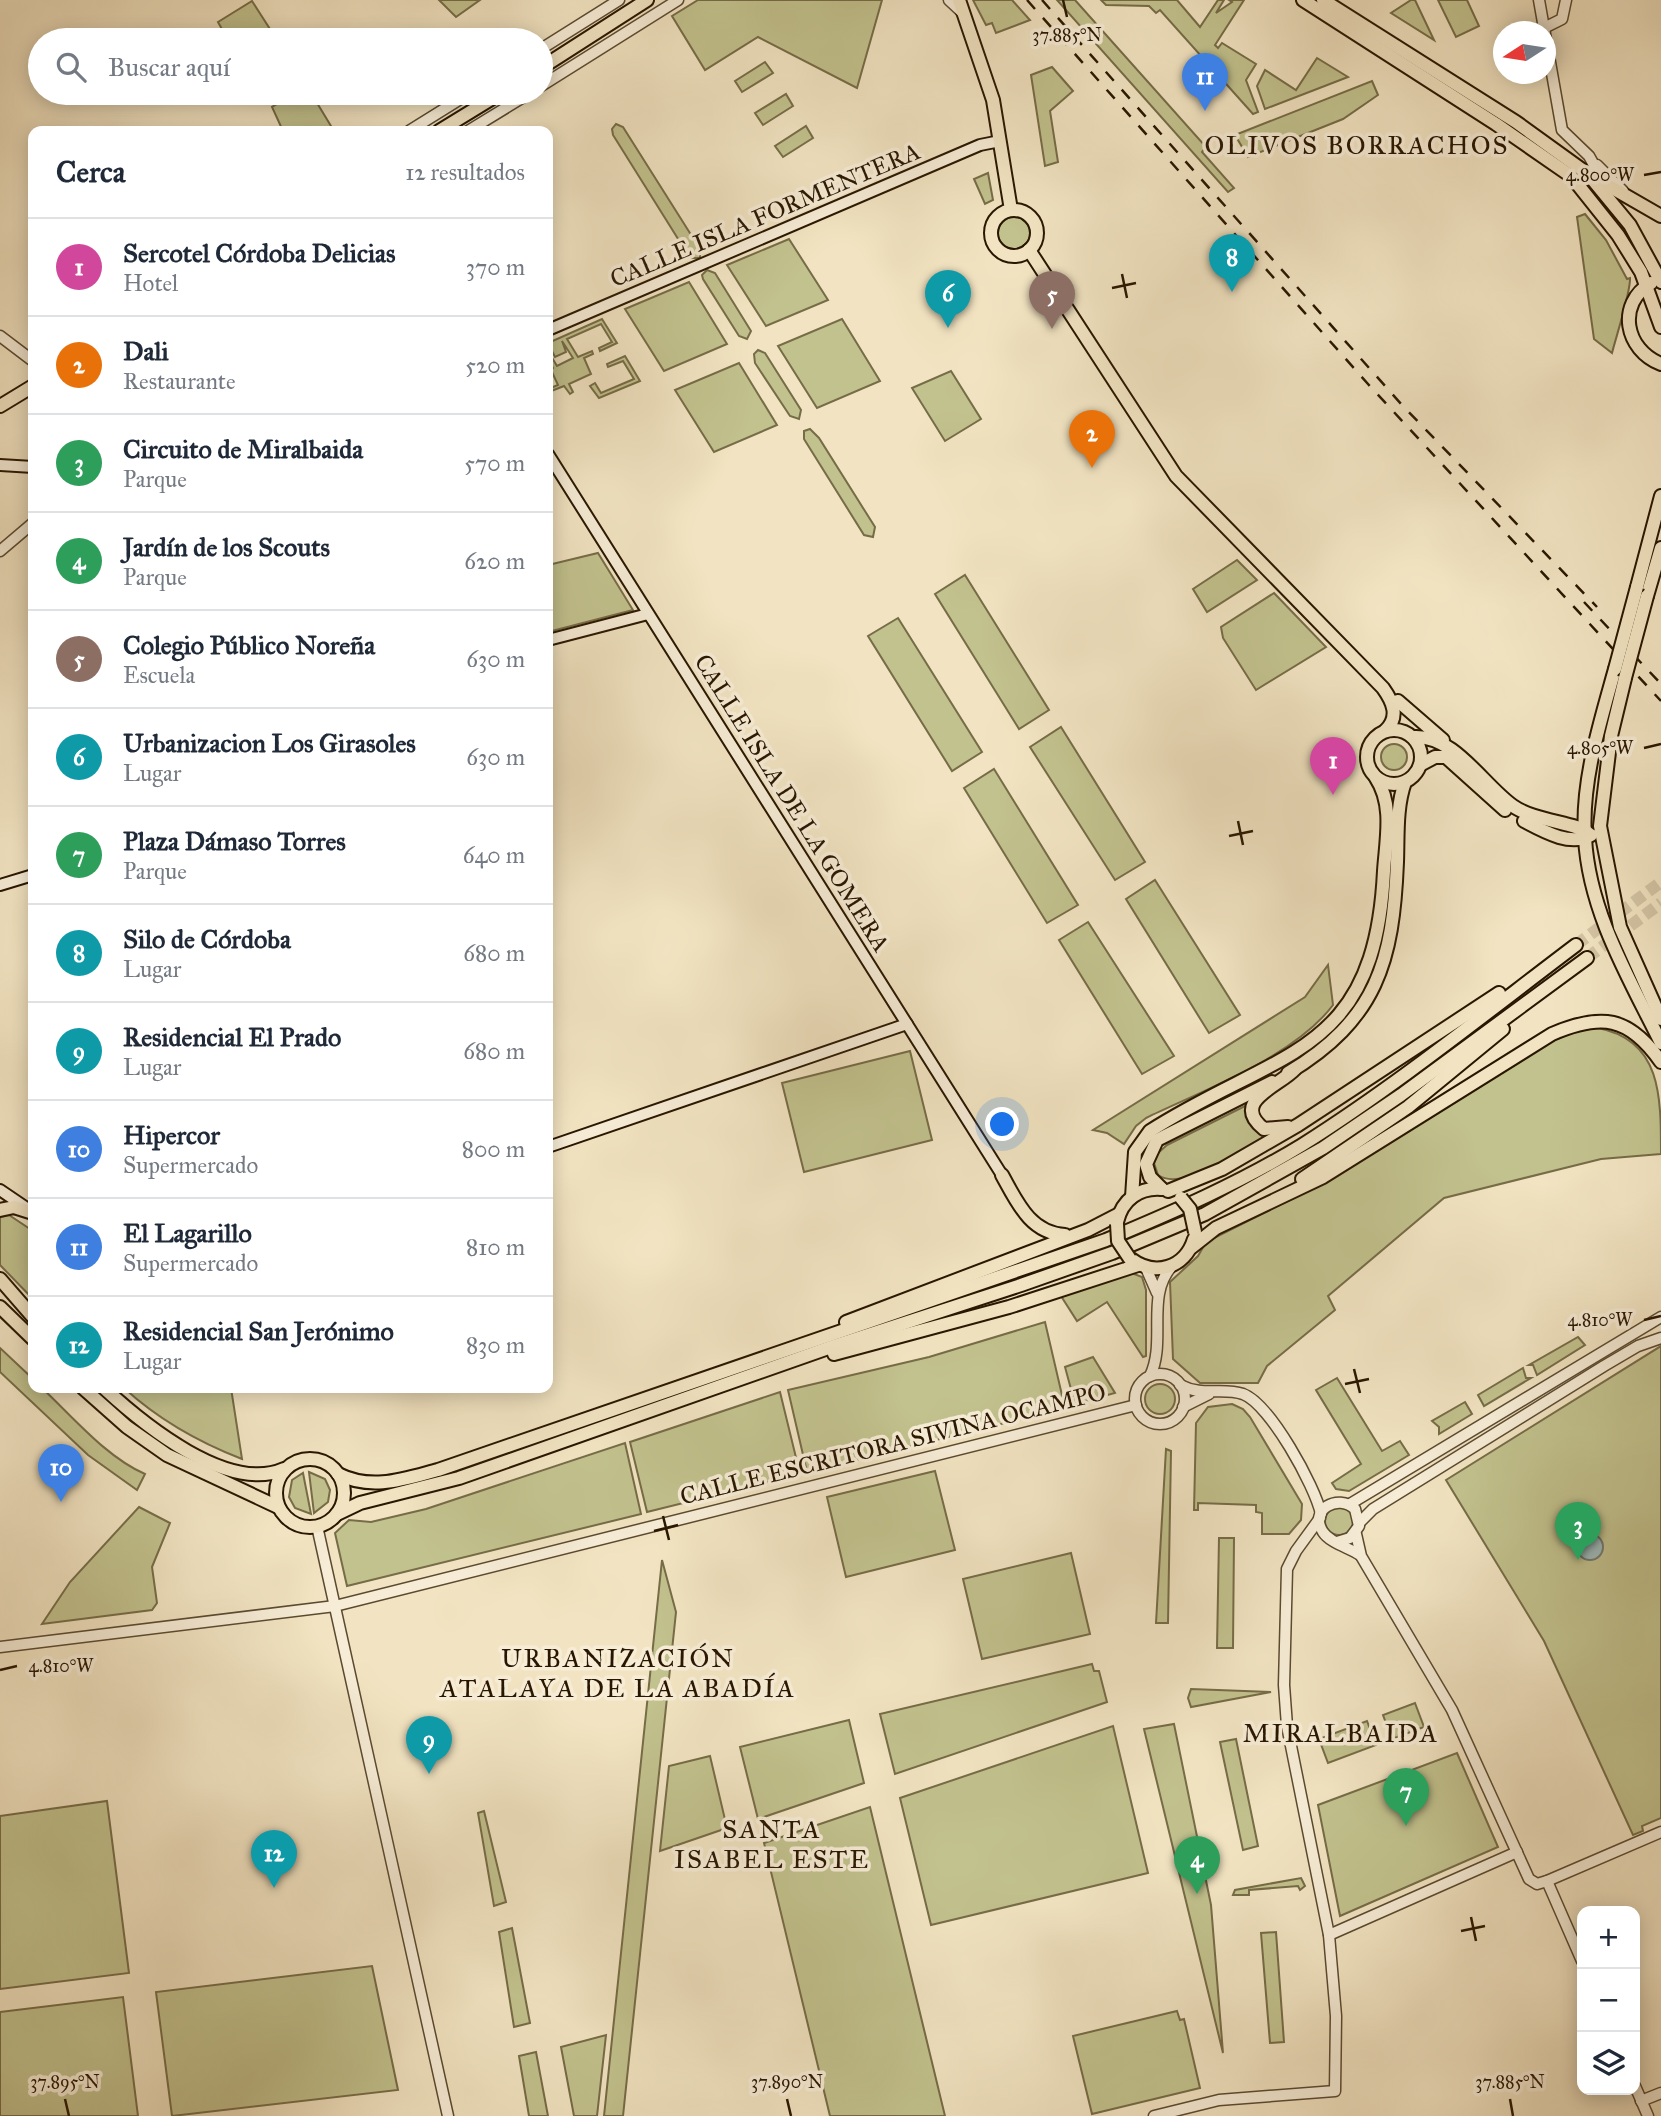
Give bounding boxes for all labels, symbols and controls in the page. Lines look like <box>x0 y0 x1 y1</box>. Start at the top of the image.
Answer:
north arrow <box>1493 21 1556 84</box>
text: 37.885°N <box>1032 24 1102 46</box>
search box <box>28 28 553 105</box>
icon: search <box>52 48 90 86</box>
text: Buscar aquí <box>108 51 230 83</box>
pin: 11 <box>1182 53 1228 111</box>
district label: OLIVOS BORRACHOS <box>1205 129 1509 161</box>
street label: CALLE ISLA FORMENTERA <box>606 136 924 294</box>
text: Cerca <box>56 154 125 190</box>
text: 12 resultados <box>405 158 525 186</box>
text: 4.800°W <box>1566 164 1635 186</box>
pin: 8 <box>1209 234 1255 292</box>
text: Sercotel Córdoba Delicias <box>123 237 396 269</box>
text: 1 <box>74 253 84 281</box>
text: 370 m <box>466 253 525 281</box>
text: Hotel <box>123 269 178 297</box>
pin: 6 <box>925 270 971 328</box>
pin: 5 <box>1029 271 1075 329</box>
text: Dali <box>123 335 169 367</box>
text: 2 <box>73 351 85 379</box>
text: 520 m <box>465 351 525 379</box>
text: Restaurante <box>123 367 236 395</box>
pin: 2 <box>1069 410 1115 468</box>
text: Circuito de Miralbaida <box>123 433 363 465</box>
text: 3 <box>74 449 84 477</box>
text: 570 m <box>464 449 525 477</box>
text: Parque <box>123 465 187 493</box>
text: Jardín de los Scouts <box>123 531 330 563</box>
text: 4 <box>73 547 85 575</box>
text: 620 m <box>464 547 525 575</box>
text: Parque <box>123 563 187 591</box>
text: Colegio Público Noreña <box>123 629 375 661</box>
text: 5 <box>74 645 84 673</box>
text: 630 m <box>466 645 525 673</box>
street label: CALLE ISLA DE LA GOMERA <box>688 649 896 957</box>
text: Escuela <box>123 661 195 689</box>
text: Urbanizacion Los Girasoles <box>123 727 416 759</box>
pin: 1 <box>1310 737 1356 795</box>
text: 4.805°W <box>1567 737 1634 759</box>
text: 6 <box>73 743 85 771</box>
text: 630 m <box>466 743 525 771</box>
text: Lugar <box>123 759 181 787</box>
text: Plaza Dámaso Torres <box>123 825 346 857</box>
text: 7 <box>73 841 85 869</box>
text: 640 m <box>463 841 525 869</box>
text: Parque <box>123 857 187 885</box>
text: Silo de Córdoba <box>123 923 291 955</box>
text: 8 <box>73 939 85 967</box>
text: 680 m <box>463 939 525 967</box>
text: Lugar <box>123 955 181 983</box>
text: Residencial El Prado <box>123 1021 341 1053</box>
text: 9 <box>73 1037 85 1065</box>
text: 680 m <box>463 1037 525 1065</box>
text: Lugar <box>123 1053 181 1081</box>
your location <box>985 1107 1019 1141</box>
text: Hipercor <box>123 1119 220 1151</box>
text: 10 <box>68 1135 90 1163</box>
text: 800 m <box>462 1135 525 1163</box>
text: Supermercado <box>123 1151 258 1179</box>
text: El Lagarillo <box>123 1217 252 1249</box>
text: 11 <box>70 1233 88 1261</box>
text: 810 m <box>466 1233 525 1261</box>
text: Supermercado <box>123 1249 258 1277</box>
text: 4.810°W <box>1568 1309 1633 1331</box>
text: Residencial San Jerónimo <box>123 1315 394 1347</box>
text: 12 <box>69 1331 89 1359</box>
text: 830 m <box>466 1331 525 1359</box>
text: Lugar <box>123 1347 181 1375</box>
street label: CALLE ESCRITORA SIVINA OCAMPO <box>677 1376 1109 1512</box>
pin: 10 <box>38 1444 84 1502</box>
pin: 3 <box>1555 1502 1601 1560</box>
district label: URBANIZACIÓN ATALAYA DE LA ABADÍA <box>439 1642 796 1704</box>
text: 4.810°W <box>29 1655 94 1677</box>
pin: 9 <box>406 1716 452 1774</box>
district label: MIRALBAIDA <box>1243 1717 1439 1749</box>
pin: 7 <box>1383 1768 1429 1826</box>
district label: SANTA ISABEL ESTE <box>674 1813 870 1875</box>
pin: 12 <box>251 1830 297 1888</box>
pin: 4 <box>1174 1836 1220 1894</box>
map controls <box>1577 1906 1640 2095</box>
button: + <box>1577 1906 1640 1969</box>
button: − <box>1577 1969 1640 2032</box>
button: layers <box>1577 2032 1640 2095</box>
text: 37.895°N <box>30 2071 100 2093</box>
text: 37.890°N <box>751 2071 823 2093</box>
text: 37.885°N <box>1475 2071 1545 2093</box>

